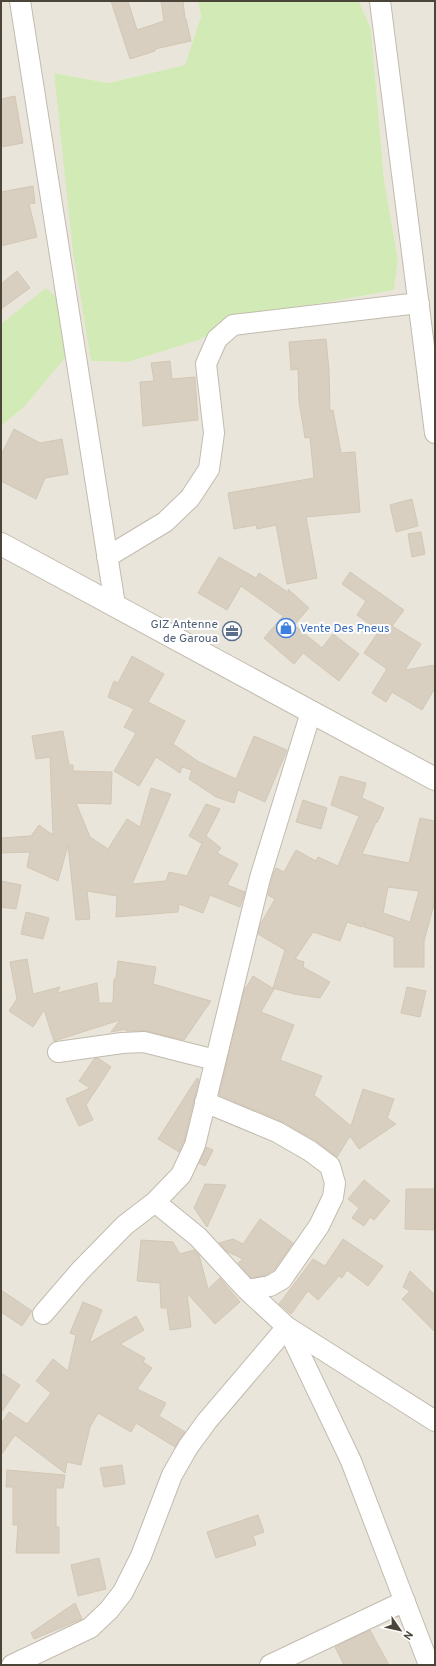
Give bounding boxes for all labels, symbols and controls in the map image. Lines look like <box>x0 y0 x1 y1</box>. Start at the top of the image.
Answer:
place label: GIZ Antenne de Garoua <box>151 617 218 647</box>
shop icon: Vente Des Pneus <box>275 617 297 639</box>
office icon: GIZ Antenne de Garoua <box>221 620 243 642</box>
place label: Vente Des Pneus <box>300 621 390 637</box>
north arrow <box>380 1610 420 1650</box>
text: N <box>399 1628 415 1642</box>

